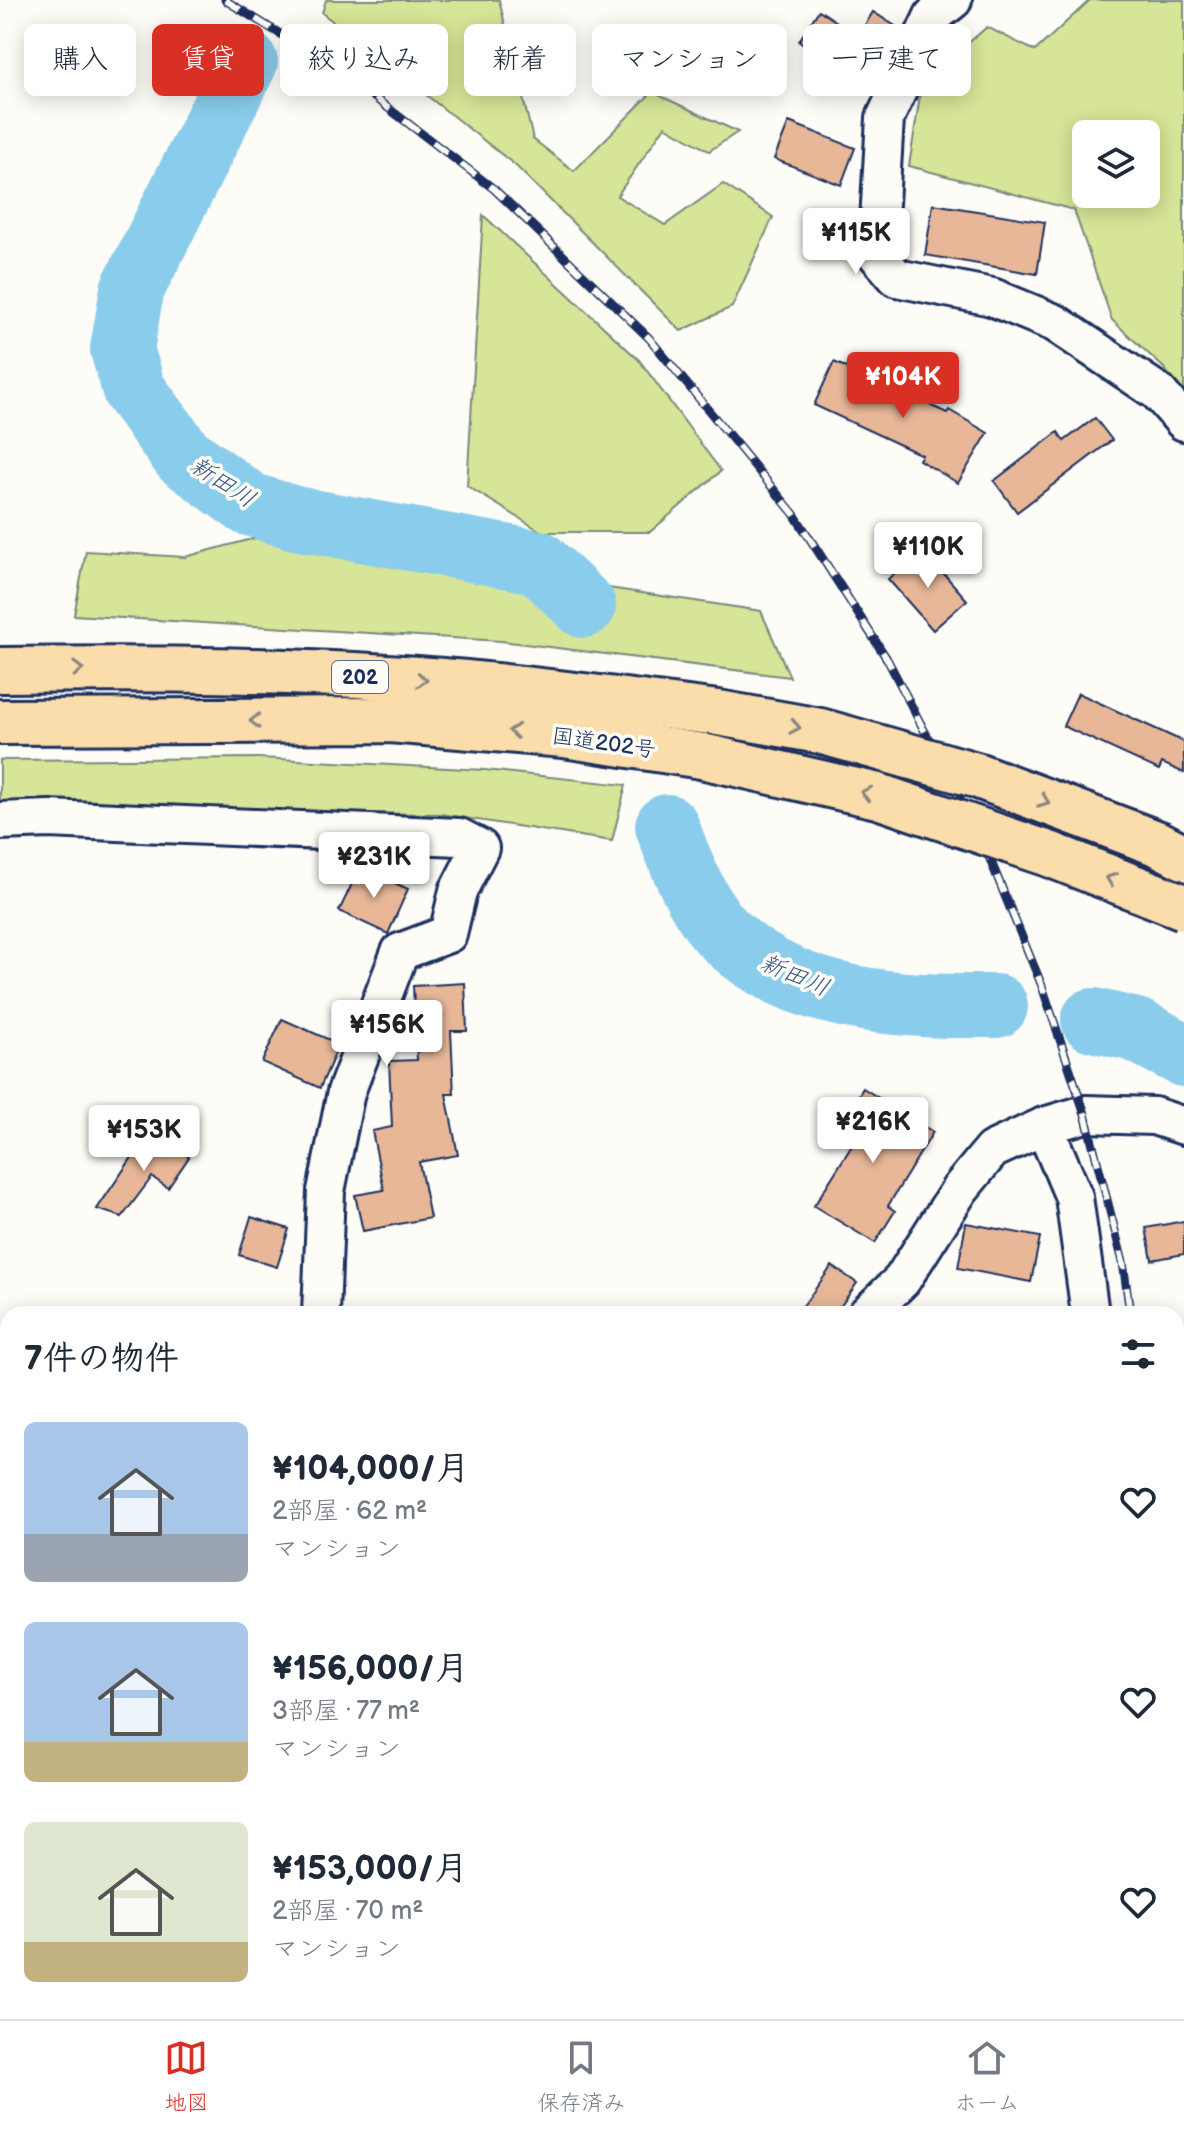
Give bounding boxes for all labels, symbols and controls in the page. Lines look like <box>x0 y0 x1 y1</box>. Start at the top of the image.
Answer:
chip: 購入 <box>24 24 136 96</box>
chip: 賃貸 <box>152 24 264 96</box>
chip: 絞り込み <box>280 24 448 96</box>
chip: 新着 <box>464 24 576 96</box>
chip: マンション <box>592 24 787 96</box>
chip: 一戸建て <box>803 24 971 96</box>
map controls <box>1072 120 1160 208</box>
button: layers <box>1072 120 1160 208</box>
pin: ¥115K <box>800 208 912 276</box>
text: ¥115K <box>821 218 891 249</box>
pin: ¥104K <box>847 352 959 420</box>
text: ¥104K <box>865 362 941 393</box>
water label: 新田川 <box>185 451 261 514</box>
pin: ¥110K <box>872 522 984 590</box>
text: ¥110K <box>892 532 964 563</box>
one-way arrow <box>72 660 85 677</box>
road number: 202 <box>332 661 388 693</box>
one-way arrow <box>416 671 429 688</box>
one-way arrow <box>248 712 261 730</box>
one-way arrow <box>788 717 802 734</box>
one-way arrow <box>507 723 520 740</box>
street label: 国道202号 <box>550 723 658 764</box>
one-way arrow <box>859 786 873 803</box>
one-way arrow <box>1036 791 1050 808</box>
pin: ¥231K <box>318 832 430 900</box>
text: ¥231K <box>337 842 411 873</box>
one-way arrow <box>1105 872 1119 889</box>
water label: 新田川 <box>756 948 834 1003</box>
pin: ¥156K <box>331 1000 443 1068</box>
text: ¥156K <box>349 1010 425 1041</box>
pin: ¥216K <box>817 1097 929 1165</box>
pin: ¥153K <box>88 1105 200 1173</box>
text: ¥216K <box>835 1107 911 1138</box>
text: ¥153K <box>107 1115 181 1146</box>
icon: filters <box>1116 1332 1160 1376</box>
text: 7件の物件 <box>24 1338 179 1379</box>
text: ¥104,000/月 <box>272 1448 470 1489</box>
icon: home <box>88 1454 184 1550</box>
icon: heart <box>1116 1480 1160 1524</box>
text: 2部屋 · 62 m² <box>272 1496 427 1527</box>
text: マンション <box>272 1534 401 1565</box>
text: ¥156,000/月 <box>272 1648 469 1689</box>
icon: home <box>88 1654 184 1750</box>
icon: heart <box>1116 1680 1160 1724</box>
text: 3部屋 · 77 m² <box>272 1696 420 1727</box>
text: マンション <box>272 1734 401 1765</box>
text: ¥153,000/月 <box>272 1848 468 1889</box>
icon: home <box>88 1854 184 1950</box>
icon: heart <box>1116 1880 1160 1924</box>
text: 2部屋 · 70 m² <box>272 1896 423 1927</box>
text: マンション <box>272 1934 401 1965</box>
tab: 地図 <box>164 2036 208 2117</box>
tab: 保存済み <box>537 2036 625 2117</box>
tab: ホーム <box>954 2036 1020 2117</box>

